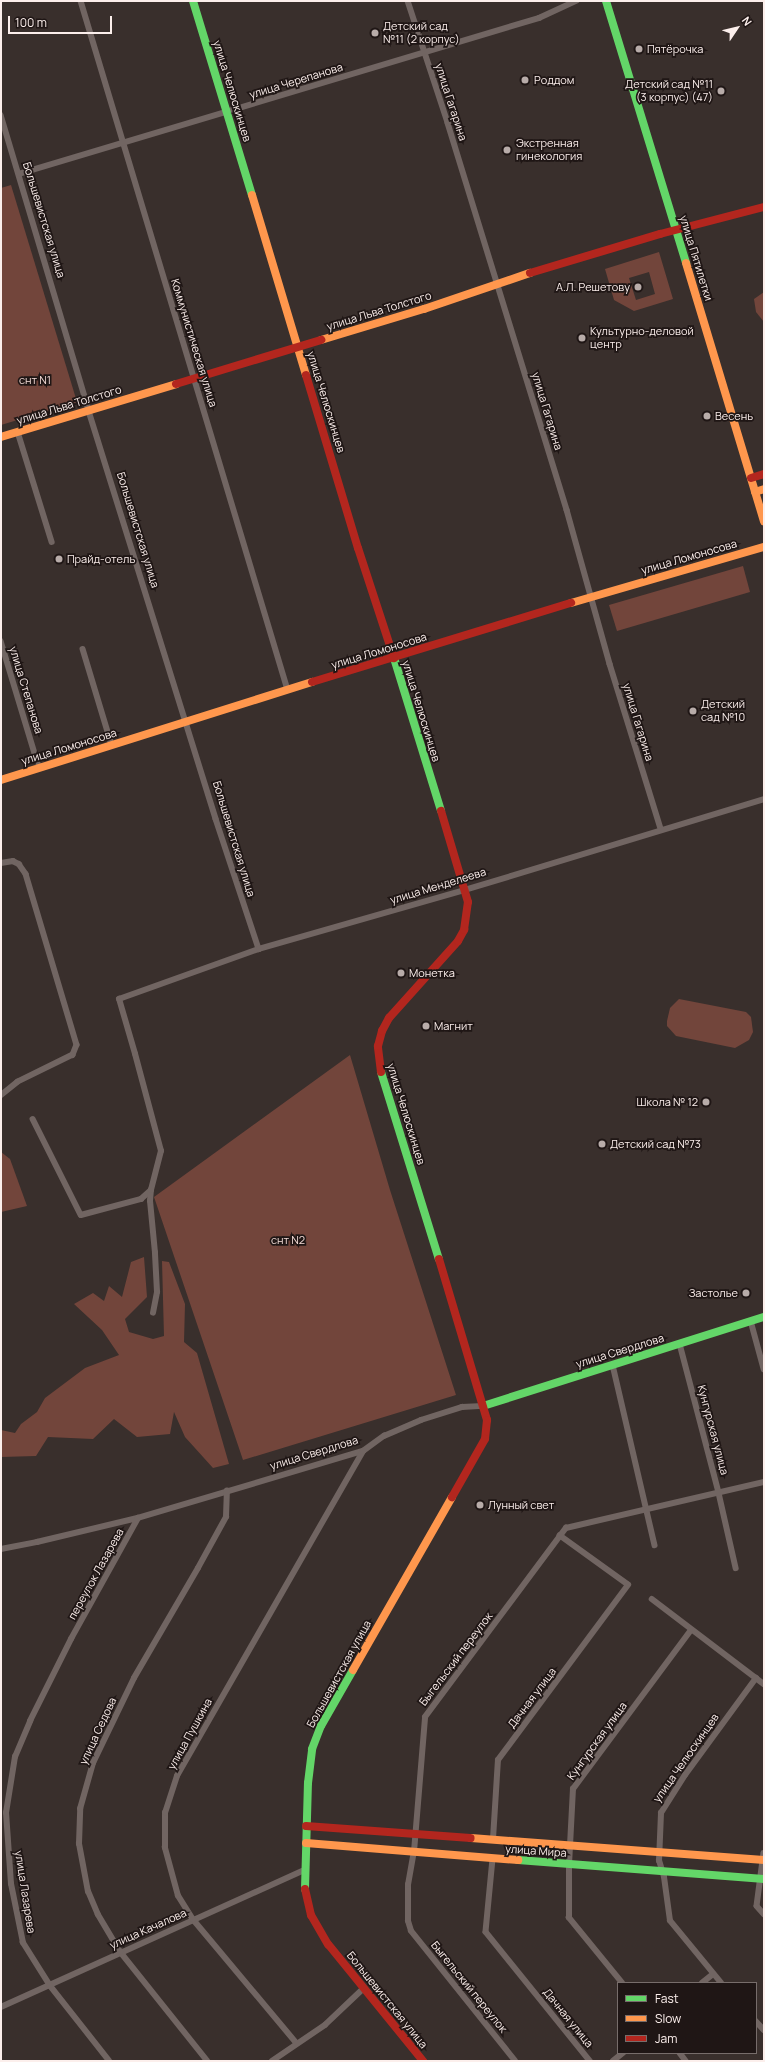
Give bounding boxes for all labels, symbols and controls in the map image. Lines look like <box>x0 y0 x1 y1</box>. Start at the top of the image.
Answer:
scale bar <box>10 8 114 34</box>
north arrow <box>717 8 757 48</box>
text: N <box>739 13 756 28</box>
text: 100 m <box>15 14 47 31</box>
place label: Детский сад №11 (2 корпус) <box>383 20 460 46</box>
marker: Детский сад №11 (2 корпус) <box>370 28 380 38</box>
street label: улица Челюскинцев <box>210 39 254 143</box>
place label: Пятёрочка <box>647 42 703 56</box>
marker: Пятёрочка <box>634 44 644 54</box>
street label: улица Черепанова <box>248 60 344 102</box>
street label: улица Гагарина <box>432 62 470 142</box>
place label: Роддом <box>534 73 574 87</box>
marker: Роддом <box>519 74 531 86</box>
place label: Детский сад №11 (3 корпус) (47) <box>625 78 713 104</box>
marker: Детский сад №11 (3 корпус) (47) <box>716 86 726 96</box>
place label: Экстренная гинекология <box>516 137 582 163</box>
marker: Экстренная гинекология <box>501 144 513 156</box>
street label: Большевистская улица <box>20 160 68 280</box>
street label: улица Пятилетки <box>677 214 715 302</box>
street label: Коммунистическая улица <box>168 277 220 409</box>
place label: А.Л. Решетову <box>556 280 630 294</box>
marker: А.Л. Решетову <box>633 282 643 292</box>
street label: улица Льва Толстого <box>325 289 433 333</box>
place label: Культурно-деловой центр <box>590 325 694 351</box>
marker: Культурно-деловой центр <box>577 333 587 343</box>
street label: улица Челюскинцев <box>304 350 348 454</box>
street label: улица Гагарина <box>529 370 565 452</box>
park label: снт N1 <box>19 373 51 387</box>
street label: улица Льва Толстого <box>15 383 123 427</box>
place label: Весень <box>715 409 753 423</box>
marker: Весень <box>702 411 712 421</box>
street label: Большевистская улица <box>114 470 162 590</box>
street label: улица Ломоносова <box>640 537 738 577</box>
place label: Прайд-отель <box>67 552 135 566</box>
marker: Прайд-отель <box>54 554 64 564</box>
street label: улица Ломоносова <box>330 630 428 672</box>
street label: улица Степанова <box>6 645 46 735</box>
street label: улица Челюскинцев <box>399 659 443 763</box>
street label: улица Гагарина <box>620 681 656 763</box>
place label: Детский сад №10 <box>701 698 745 724</box>
marker: Детский сад №10 <box>688 706 698 716</box>
street label: улица Ломоносова <box>20 726 118 768</box>
street label: Большевистская улица <box>210 779 258 899</box>
street label: улица Менделеева <box>388 865 488 907</box>
place label: Монетка <box>409 966 455 980</box>
marker: Монетка <box>396 968 406 978</box>
place label: Магнит <box>434 1019 473 1033</box>
marker: Магнит <box>421 1021 431 1031</box>
street label: улица Челюскинцев <box>384 1062 428 1166</box>
place label: Школа № 12 <box>637 1095 698 1109</box>
marker: Школа № 12 <box>701 1097 711 1107</box>
place label: Детский сад №73 <box>610 1137 701 1151</box>
marker: Детский сад №73 <box>597 1139 607 1149</box>
park label: снт N2 <box>271 1233 305 1247</box>
place label: Застолье <box>689 1286 738 1300</box>
marker: Застолье <box>741 1288 751 1298</box>
street label: улица Свердлова <box>574 1331 666 1371</box>
street label: Кунгурская улица <box>695 1384 731 1476</box>
street label: улица Свердлова <box>268 1433 360 1473</box>
place label: Лунный свет <box>488 1498 554 1512</box>
marker: Лунный свет <box>475 1500 485 1510</box>
street label: переулок Лазарева <box>65 1526 127 1622</box>
street label: Быгельский переулок <box>417 1610 495 1708</box>
street label: Большевистская улица <box>304 1618 374 1730</box>
street label: Дачная улица <box>505 1665 559 1731</box>
street label: улица Седова <box>77 1695 119 1767</box>
street label: улица Пушкина <box>165 1696 215 1772</box>
street label: Кунгурская улица <box>564 1700 630 1782</box>
street label: улица Челюскинцев <box>650 1711 722 1805</box>
street label: улица Мира <box>505 1842 567 1860</box>
street label: улица Лазарева <box>12 1850 38 1934</box>
street label: улица Качалова <box>107 1906 189 1952</box>
street label: Быгельский переулок <box>428 1939 510 2035</box>
street label: Большевистская улица <box>344 1949 430 2051</box>
legend <box>617 1982 757 2054</box>
street label: Дачная улица <box>540 1986 596 2050</box>
text: Fast <box>655 1990 679 2007</box>
text: Slow <box>655 2010 681 2027</box>
text: Jam <box>655 2030 677 2047</box>

